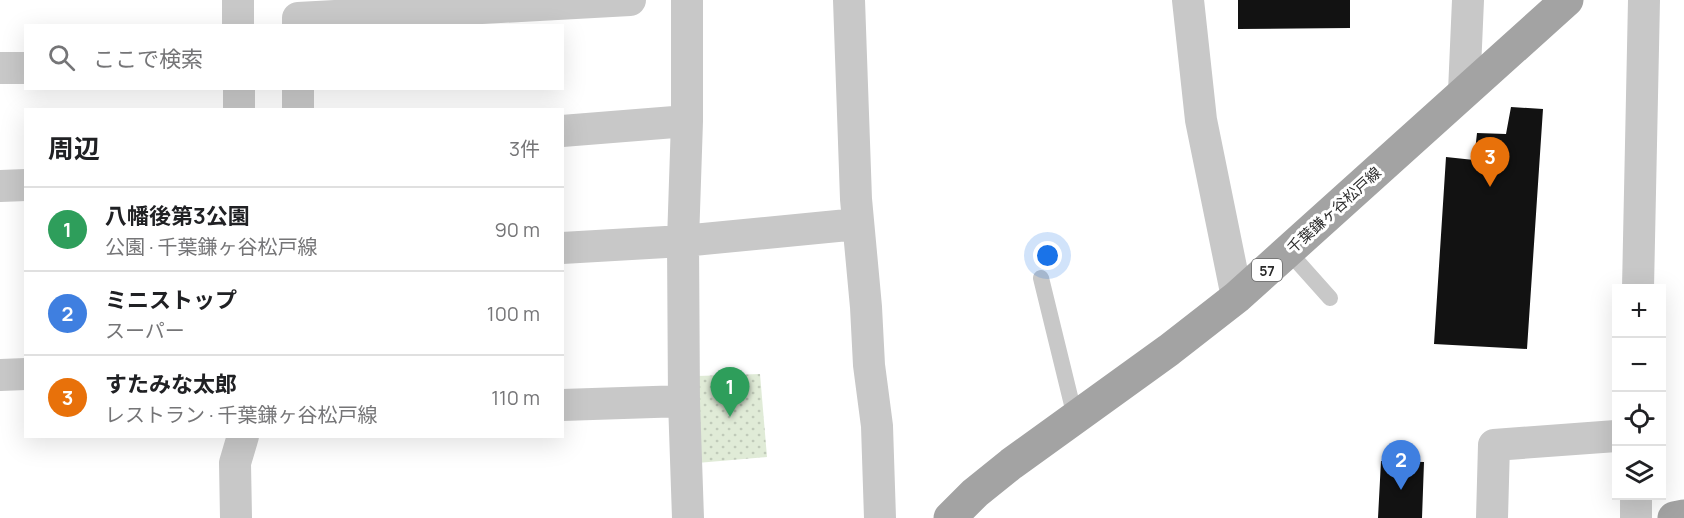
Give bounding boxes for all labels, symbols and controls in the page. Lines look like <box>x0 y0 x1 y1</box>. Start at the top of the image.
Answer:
search box <box>24 24 564 90</box>
icon: search <box>45 41 78 74</box>
text: ここで検索 <box>93 44 203 74</box>
text: 周辺 <box>48 130 100 166</box>
text: 3件 <box>509 135 540 162</box>
pin: 3 <box>1470 138 1510 187</box>
street label: 千葉鎌ヶ谷松戸線 <box>1282 162 1386 258</box>
text: 八幡後第3公園 <box>105 201 250 231</box>
text: 1 <box>63 216 72 243</box>
text: 90 m <box>494 216 540 243</box>
text: 公園 · 千葉鎌ヶ谷松戸線 <box>105 233 318 260</box>
your location <box>1033 241 1062 270</box>
road number: 57 <box>1252 259 1282 281</box>
map controls <box>1612 284 1666 500</box>
button: + <box>1612 284 1666 338</box>
text: ミニストップ <box>105 285 237 315</box>
text: 2 <box>62 300 73 327</box>
text: 100 m <box>487 300 540 327</box>
text: スーパー <box>105 317 185 344</box>
button: − <box>1612 338 1666 392</box>
pin: 1 <box>710 368 750 417</box>
text: すたみな太郎 <box>105 369 237 399</box>
text: 3 <box>62 384 73 411</box>
text: 110 m <box>491 384 540 411</box>
button: locate <box>1612 392 1666 446</box>
text: レストラン · 千葉鎌ヶ谷松戸線 <box>105 401 378 428</box>
pin: 2 <box>1382 440 1420 490</box>
button: layers <box>1612 446 1666 500</box>

